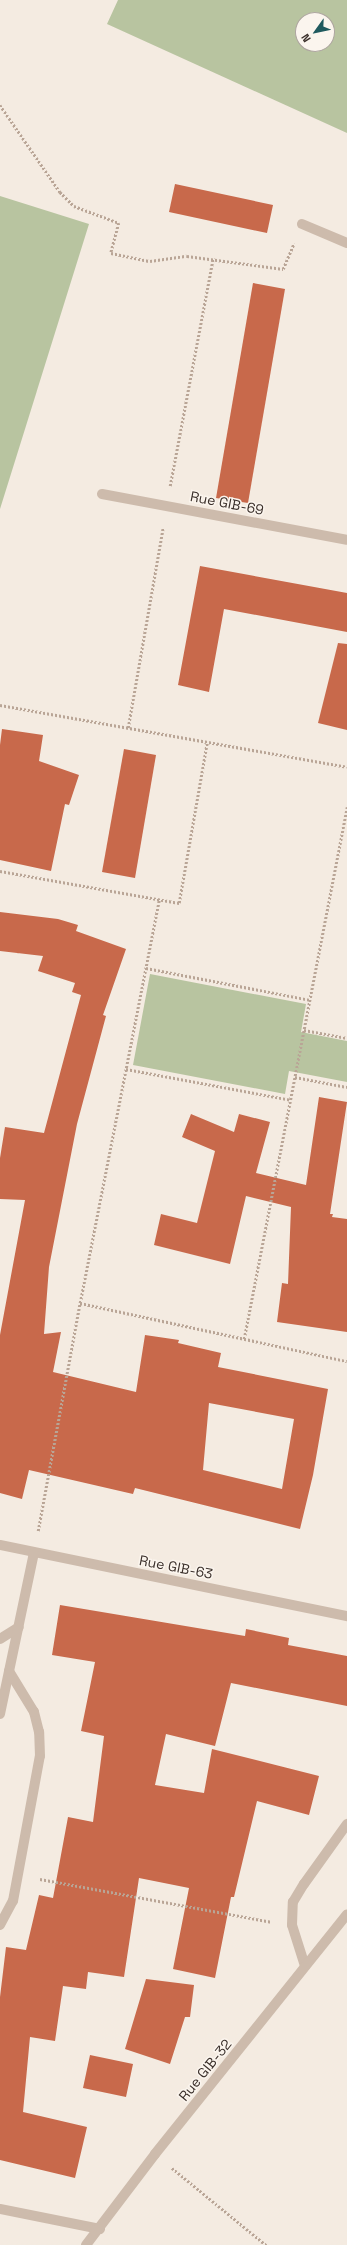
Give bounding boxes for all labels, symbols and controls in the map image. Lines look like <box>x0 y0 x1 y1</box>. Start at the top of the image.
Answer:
north arrow <box>295 12 335 52</box>
text: N <box>298 31 314 45</box>
street label: Rue GIB-69 <box>189 488 265 518</box>
street label: Rue GIB-63 <box>138 1552 214 1582</box>
street label: Rue GIB-32 <box>175 2036 235 2104</box>

